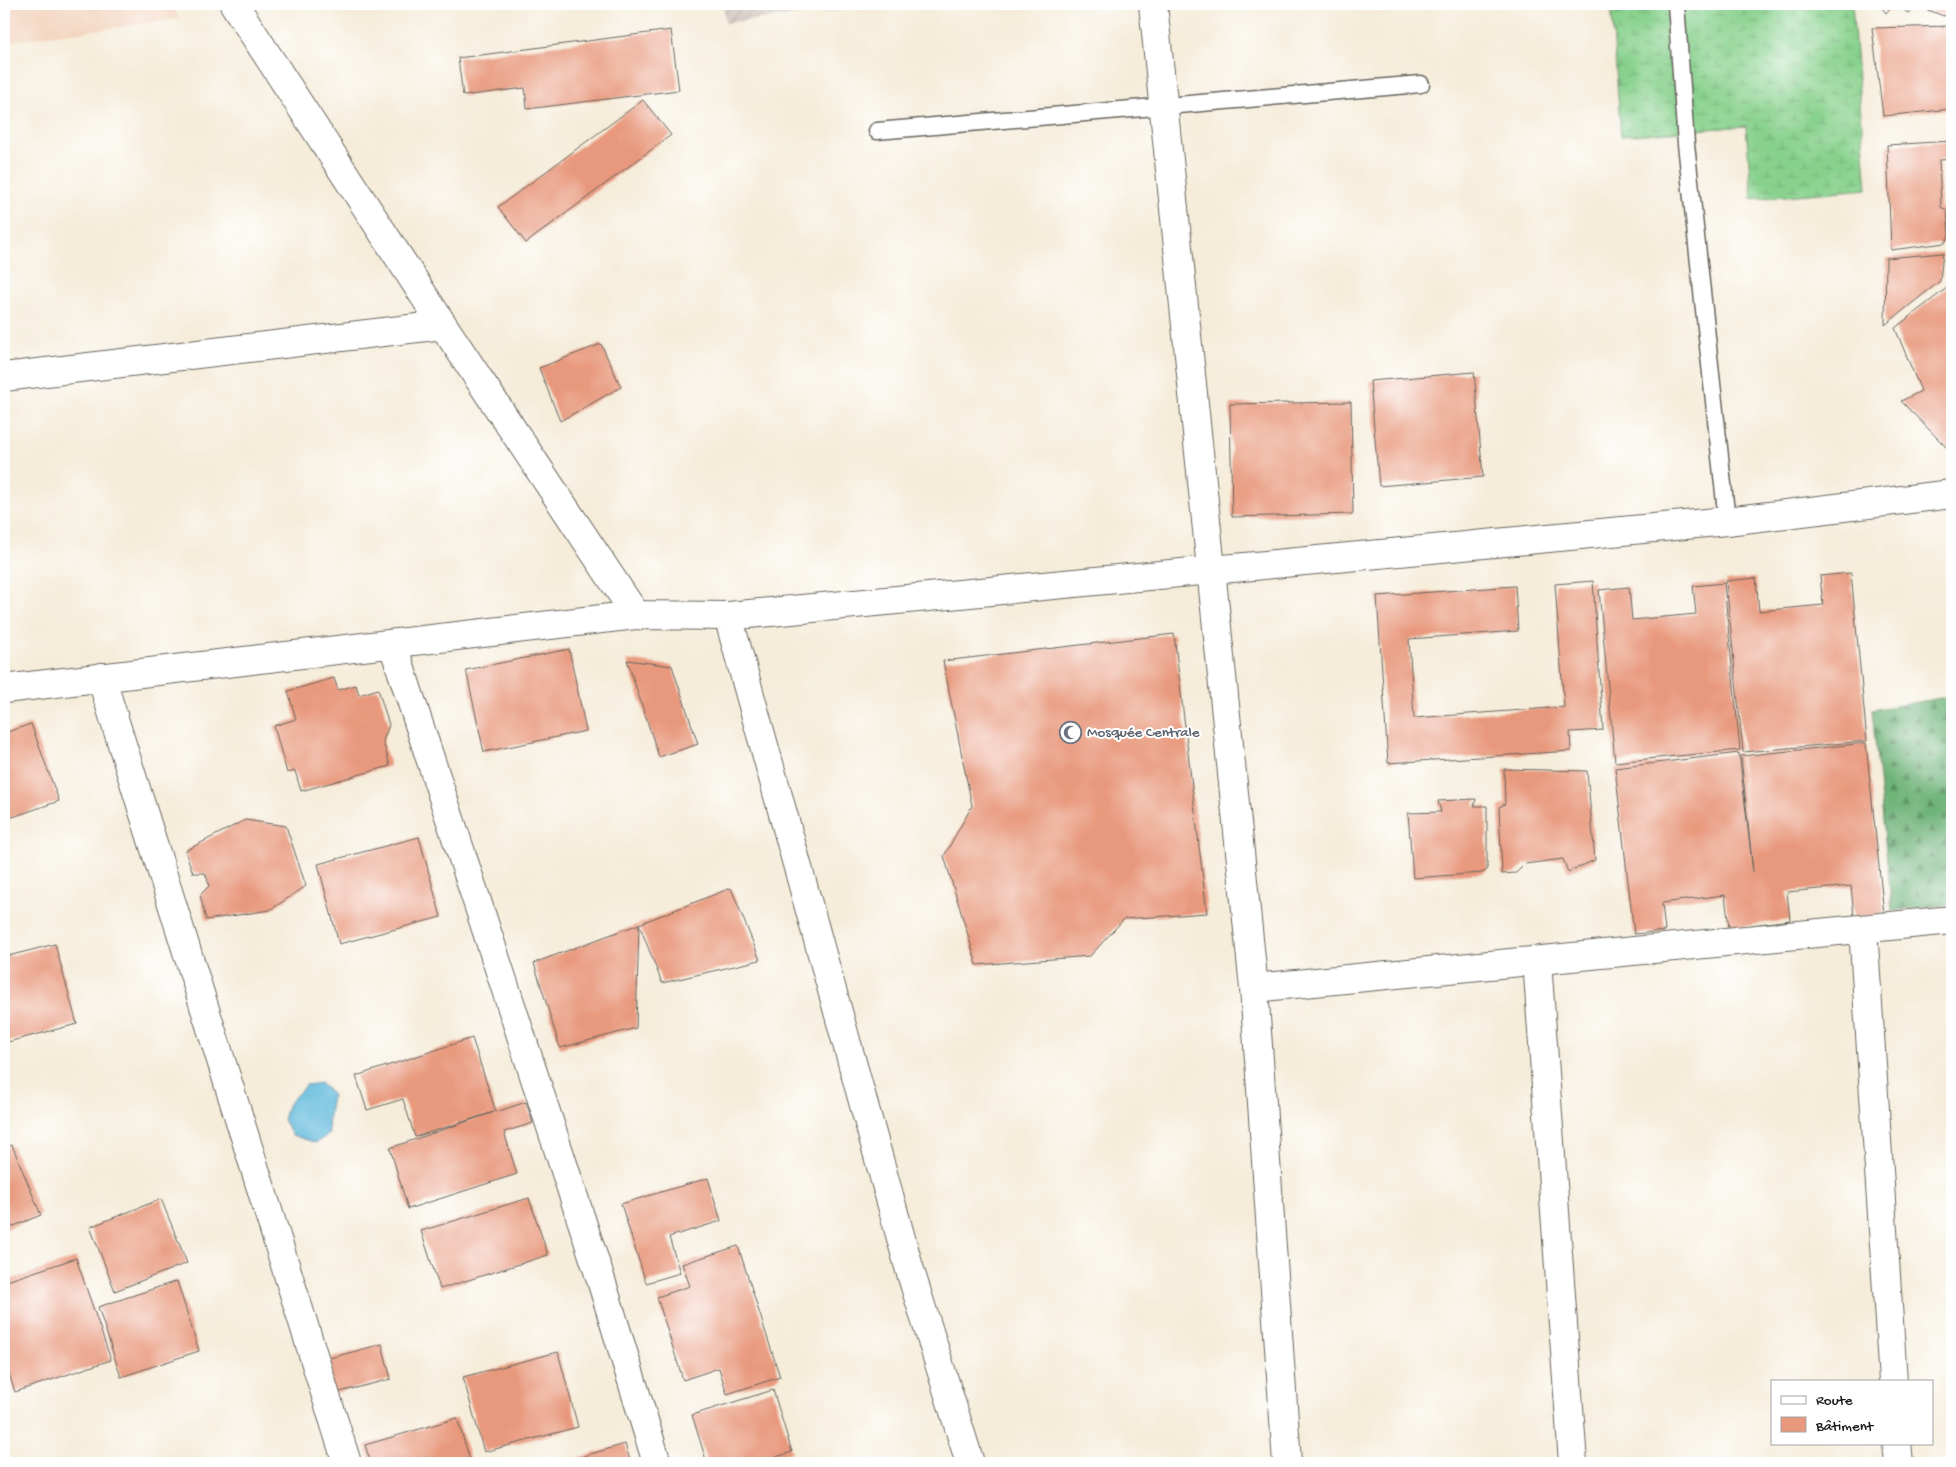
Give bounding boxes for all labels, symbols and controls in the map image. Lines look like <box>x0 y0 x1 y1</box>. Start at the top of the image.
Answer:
mosque icon: Mosquée Centrale <box>1059 721 1083 745</box>
place label: Mosquée Centrale <box>1087 724 1200 742</box>
legend <box>1771 1380 1934 1444</box>
text: Route <box>1816 1392 1853 1410</box>
text: Bâtiment <box>1815 1418 1875 1436</box>

